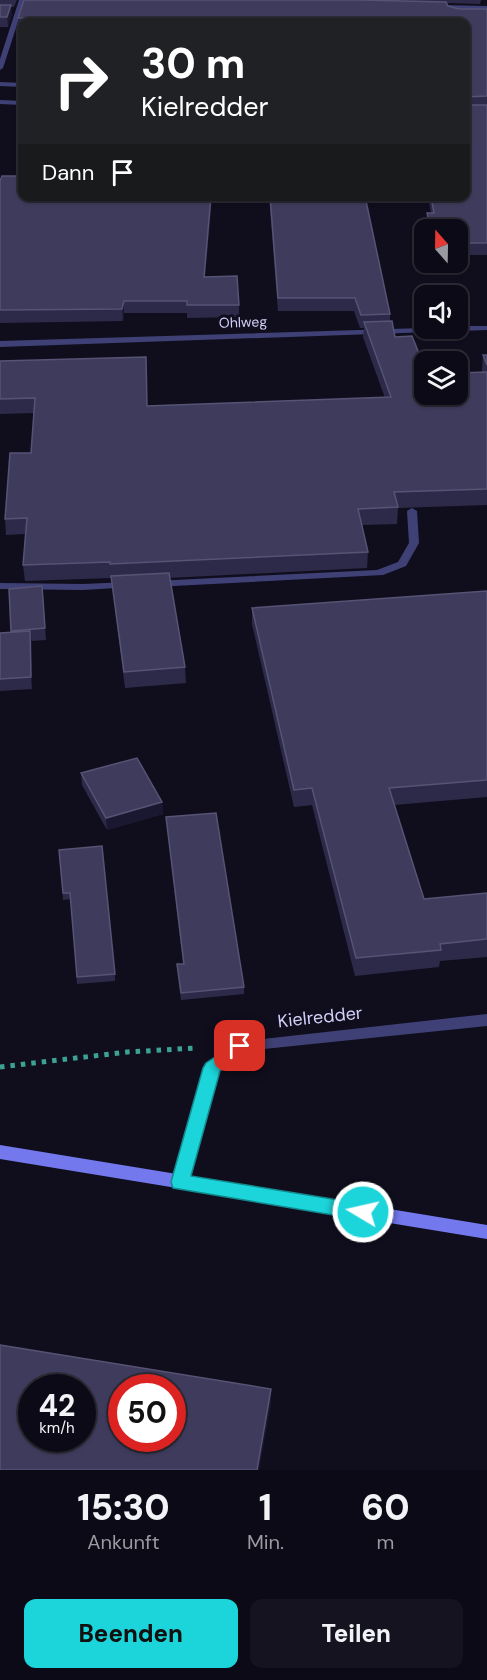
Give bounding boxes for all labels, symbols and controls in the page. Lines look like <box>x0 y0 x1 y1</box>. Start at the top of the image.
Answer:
text: 30 m <box>141 36 245 91</box>
icon: right <box>42 42 120 120</box>
text: Kielredder <box>141 89 269 124</box>
icon: arrive <box>106 156 139 189</box>
text: Dann <box>42 158 94 187</box>
north arrow <box>414 219 468 273</box>
map controls <box>414 219 468 405</box>
button: sound <box>414 285 468 339</box>
street label: Ohlweg <box>219 312 268 332</box>
button: layers <box>414 351 468 405</box>
street label: Kielredder <box>276 1001 364 1033</box>
pin <box>214 1020 265 1071</box>
icon: arrive <box>223 1029 256 1062</box>
position arrow <box>331 1180 395 1244</box>
speed limit sign: 50 <box>108 1374 186 1452</box>
text: 42 <box>39 1386 75 1425</box>
text: km/h <box>39 1418 75 1438</box>
text: 15:30 <box>77 1484 170 1531</box>
text: 1 <box>259 1484 272 1531</box>
text: 60 <box>361 1484 410 1531</box>
text: Ankunft <box>87 1529 160 1555</box>
text: Min. <box>247 1529 284 1555</box>
text: m <box>377 1529 394 1555</box>
button: Beenden <box>24 1599 238 1668</box>
button: Teilen <box>250 1599 463 1668</box>

